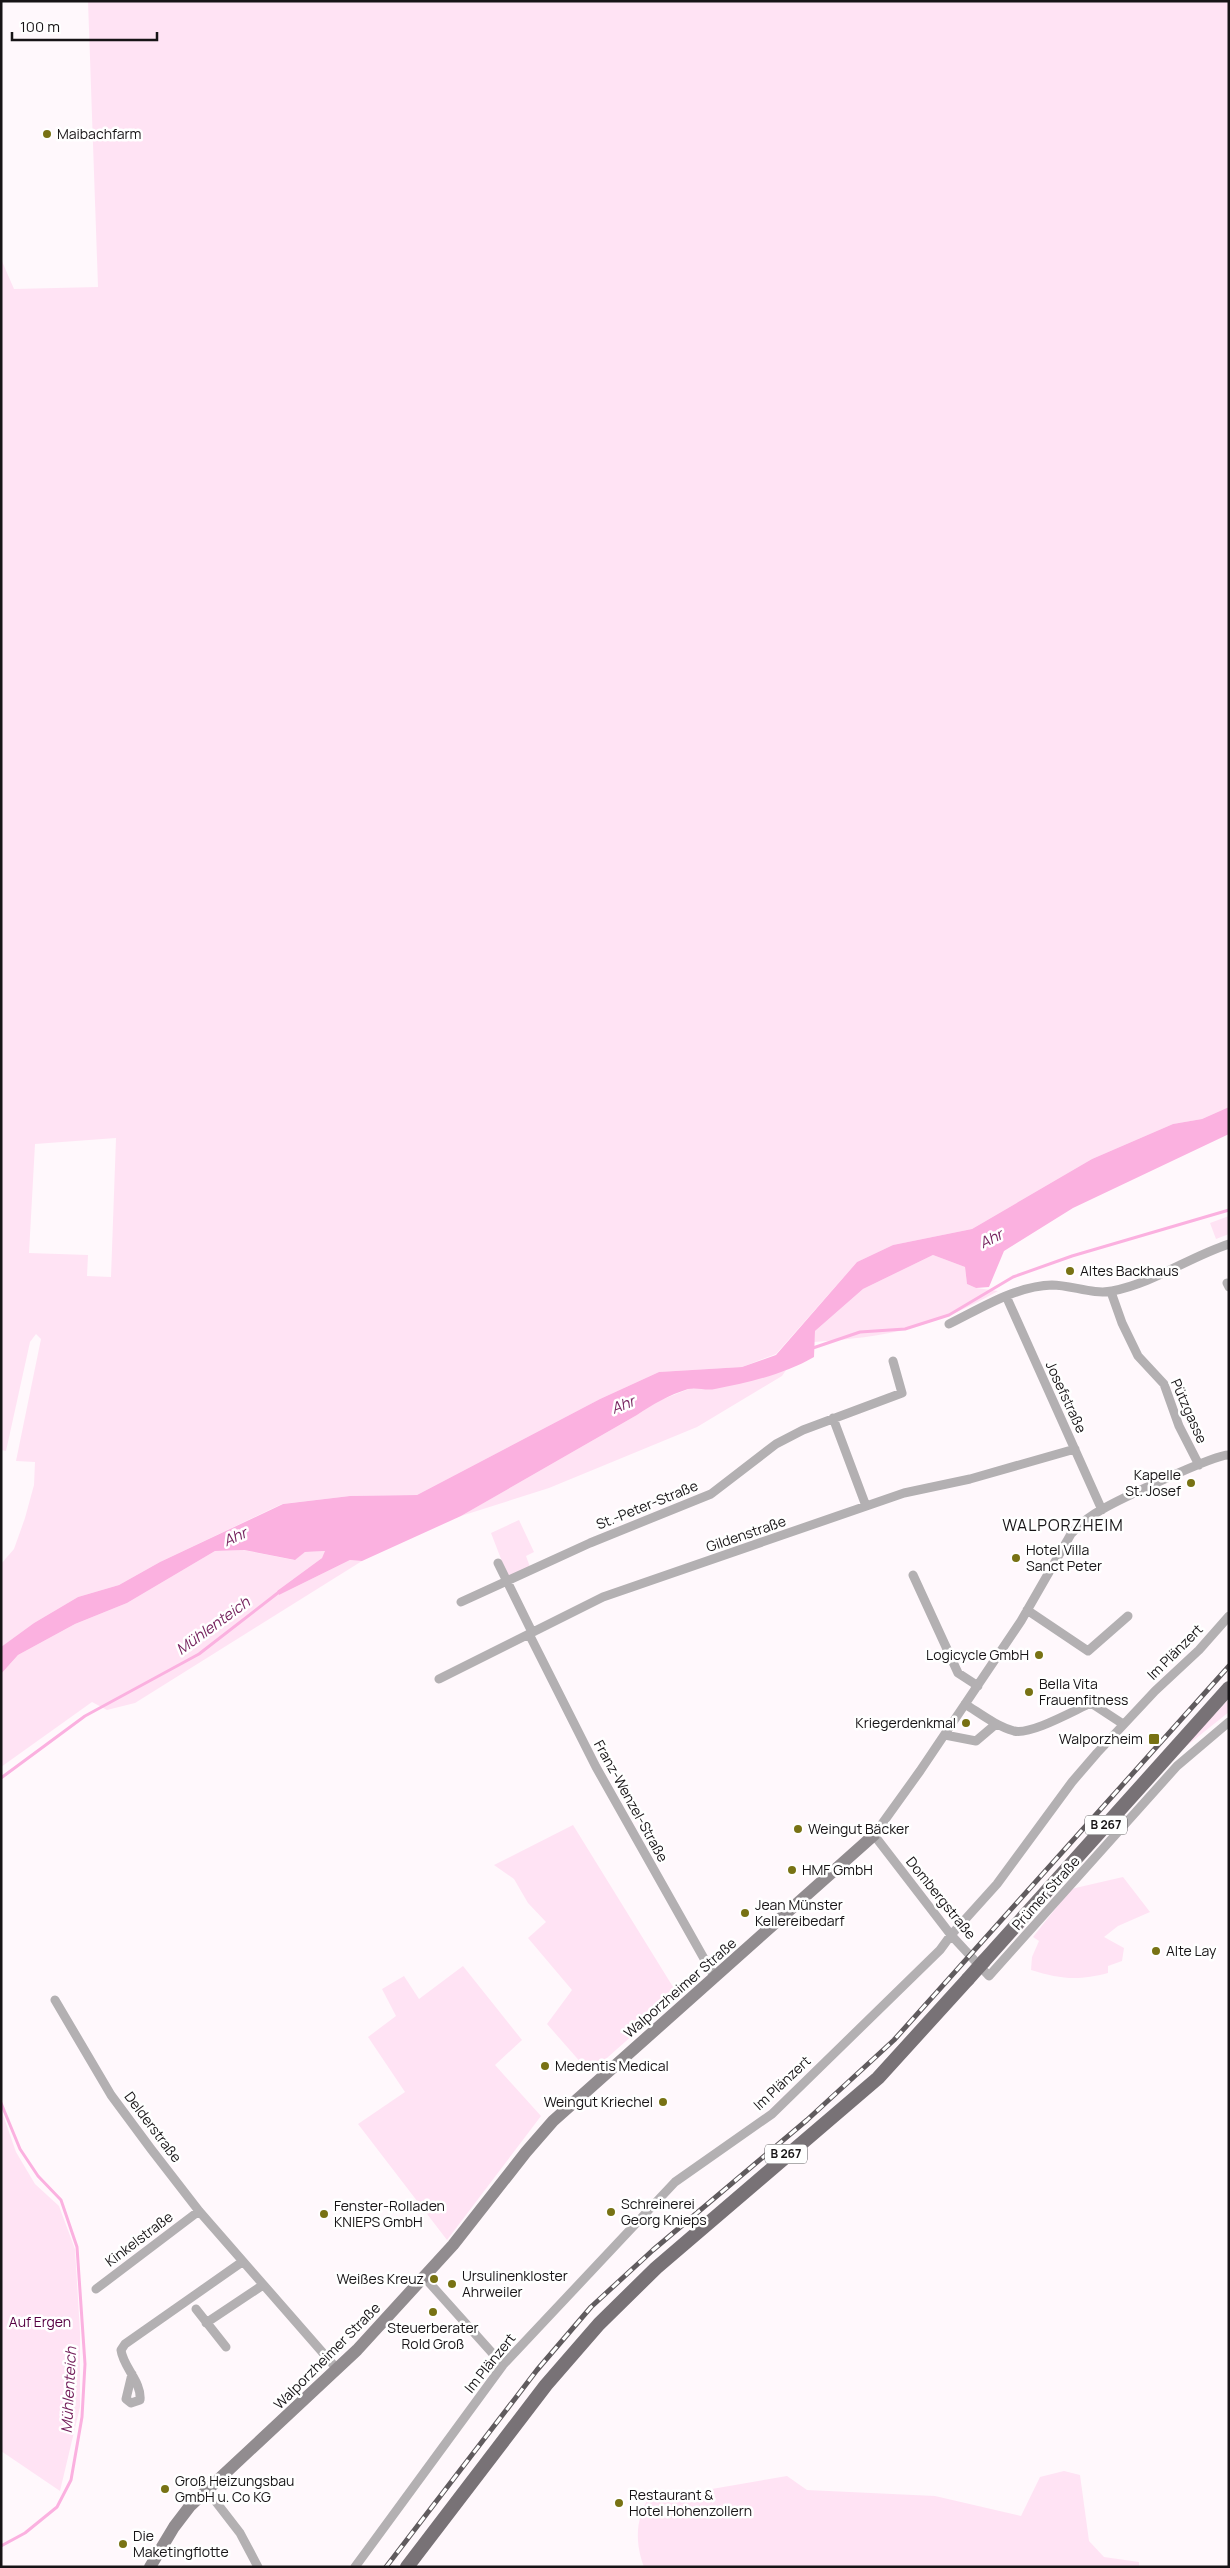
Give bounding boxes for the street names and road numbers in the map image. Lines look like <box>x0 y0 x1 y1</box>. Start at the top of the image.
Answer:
street label: Josefstraße <box>1042 1358 1091 1436</box>
street label: Pützgasse <box>1167 1376 1212 1446</box>
street label: St.-Peter-Straße <box>593 1475 700 1534</box>
street label: Gildenstraße <box>703 1511 788 1556</box>
street label: Im Plänzert <box>1143 1619 1207 1684</box>
street label: Franz-Wenzel-Straße <box>590 1736 673 1865</box>
road number: B 267 <box>1085 1816 1127 1834</box>
street label: Dombergstraße <box>902 1852 981 1943</box>
street label: Prümer Straße <box>1007 1852 1084 1934</box>
street label: Walporzheimer Straße <box>619 1933 740 2042</box>
street label: Im Plänzert <box>749 2051 815 2114</box>
street label: Delderstraße <box>120 2087 186 2166</box>
road number: B 267 <box>765 2144 807 2164</box>
street label: Kinkelstraße <box>101 2207 176 2270</box>
street label: Walporzheimer Straße <box>269 2298 384 2413</box>
street label: Im Plänzert <box>460 2329 520 2396</box>

